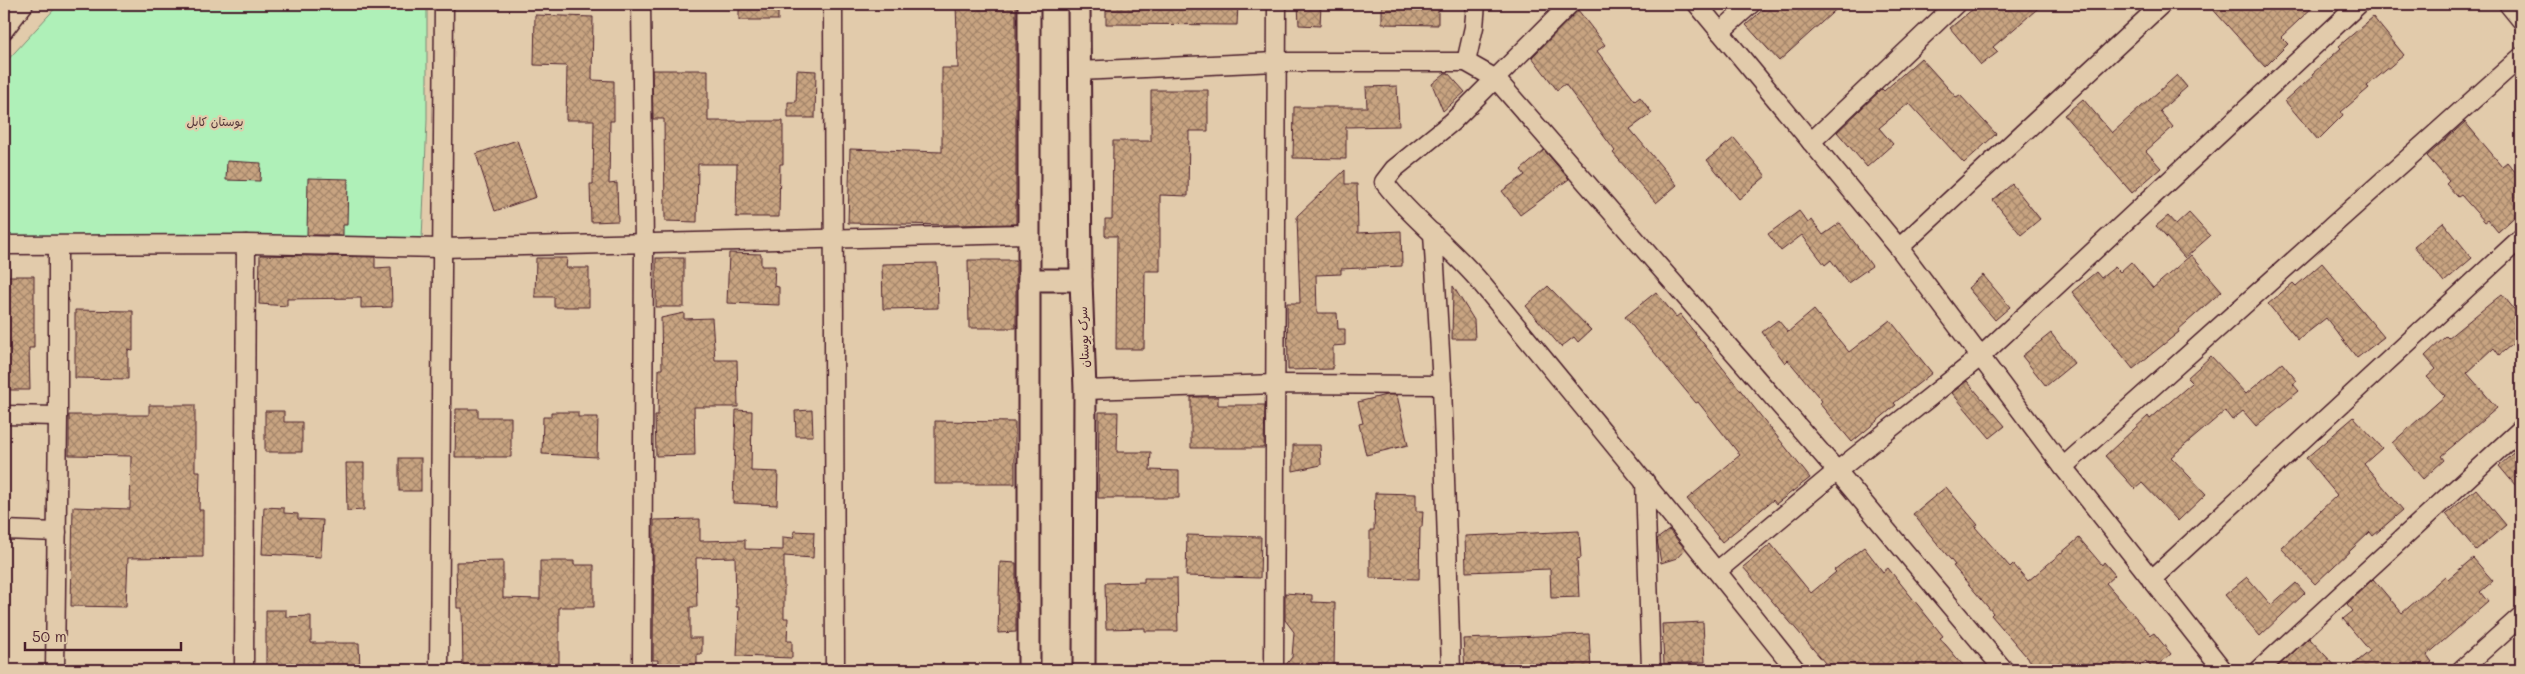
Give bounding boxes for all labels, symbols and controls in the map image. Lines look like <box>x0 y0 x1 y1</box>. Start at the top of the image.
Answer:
park label: بوستان کابل <box>186 113 244 130</box>
street label: سرک بوستان <box>1074 306 1093 368</box>
scale bar <box>25 619 181 651</box>
text: 50 m <box>32 626 67 646</box>

